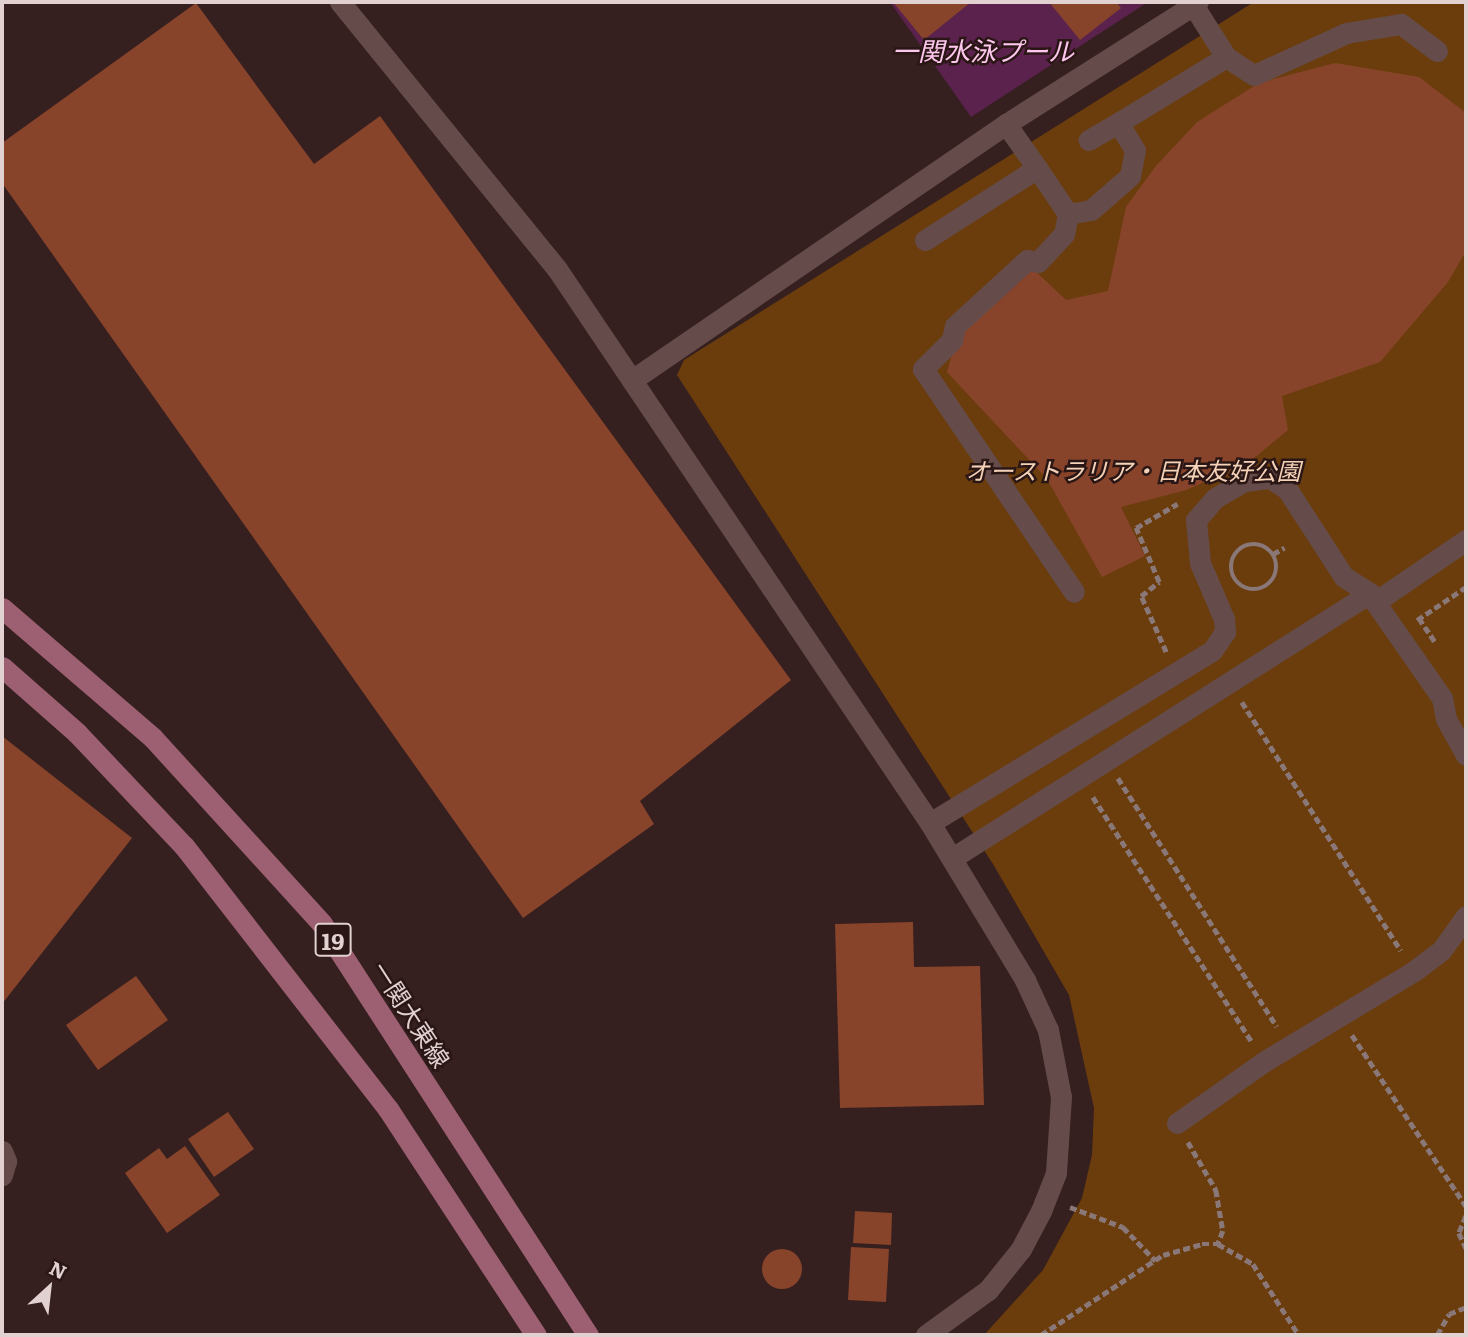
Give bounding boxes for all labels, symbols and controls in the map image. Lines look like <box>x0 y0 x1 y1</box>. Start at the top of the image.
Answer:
water label: 一関水泳プール <box>892 34 1074 66</box>
park label: オーストラリア・日本友好公園 <box>965 456 1301 484</box>
road number: 19 <box>314 920 352 959</box>
street label: 一関大東線 <box>367 956 457 1072</box>
north arrow <box>14 1253 84 1323</box>
text: N <box>45 1253 72 1285</box>

